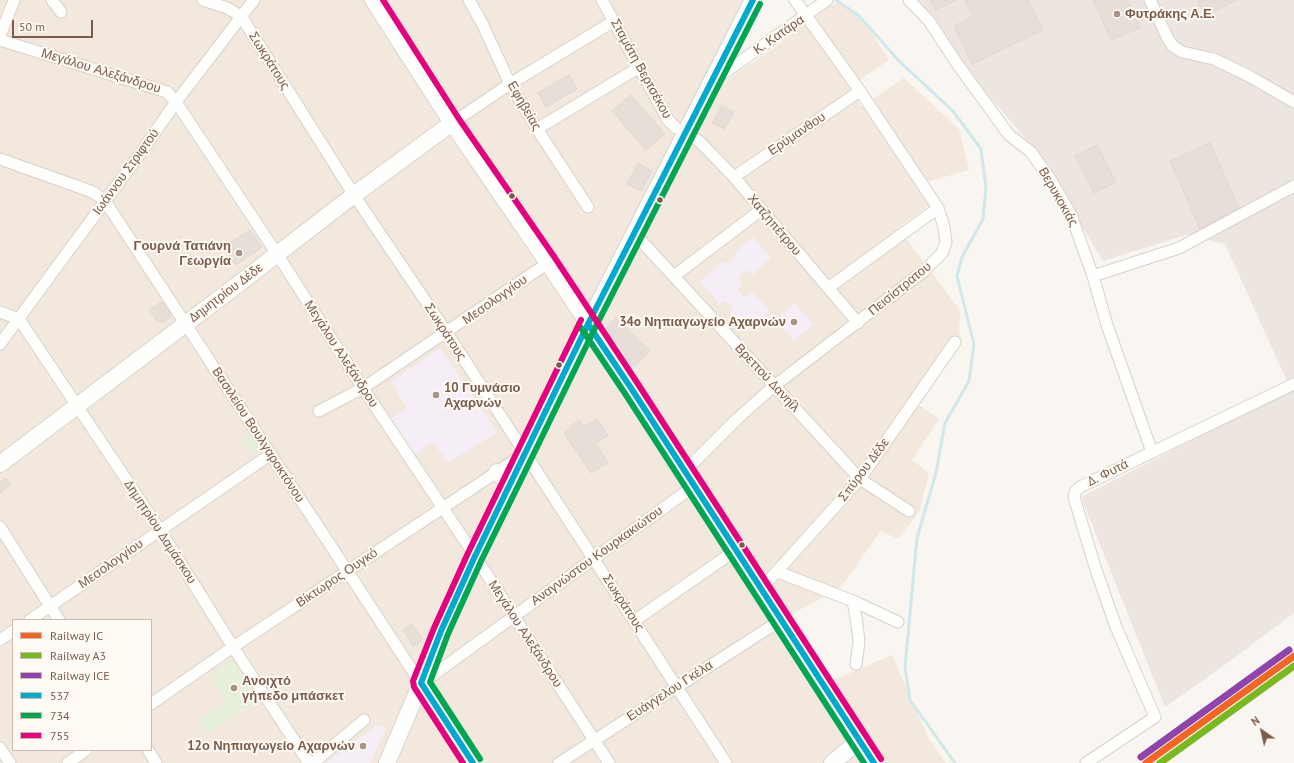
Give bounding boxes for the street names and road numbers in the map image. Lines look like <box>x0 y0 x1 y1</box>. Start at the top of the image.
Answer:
street label: Κ. Κατάρα <box>751 12 807 58</box>
street label: Σταμάτη Βερτσέκου <box>607 16 675 122</box>
street label: Σωκράτους <box>245 29 293 93</box>
street label: Μεγάλου Αλεξάνδρου <box>39 45 163 97</box>
street label: Εφηβείας <box>504 79 544 133</box>
street label: Ερύμανθου <box>765 109 829 159</box>
street label: Ιωάννου Στριφτού <box>90 126 162 218</box>
street label: Βερυκοκιάς <box>1035 165 1081 229</box>
street label: Χατζηπέτρου <box>744 191 804 259</box>
street label: Πεισίστρατου <box>865 259 935 319</box>
street label: Δημητρίου Δέδε <box>186 260 266 326</box>
street label: Μεσολογγίου <box>460 272 530 328</box>
street label: Μεγάλου Αλεξάνδρου <box>301 298 381 410</box>
street label: Σωκράτους <box>421 300 469 364</box>
street label: Βρεττού Δανηΐλ <box>731 341 803 415</box>
street label: Βασιλείου Βουλγαροκτόνου <box>208 365 308 505</box>
street label: Σπύρου Δέδε <box>835 435 893 505</box>
street label: Δ. Φυτά <box>1085 456 1131 490</box>
street label: Δημητρίου Δαμάσκου <box>121 477 199 587</box>
street label: Αναγνώστου Κουρκακιώτου <box>528 503 666 609</box>
street label: Μεσολογγίου <box>76 536 146 592</box>
street label: Βίκτωρος Ουγκό <box>293 545 381 611</box>
street label: Σωκράτους <box>599 571 647 635</box>
street label: Μεγάλου Αλεξάνδρου <box>485 578 565 690</box>
street label: Ευάγγελου Γκέλα <box>624 657 716 725</box>

